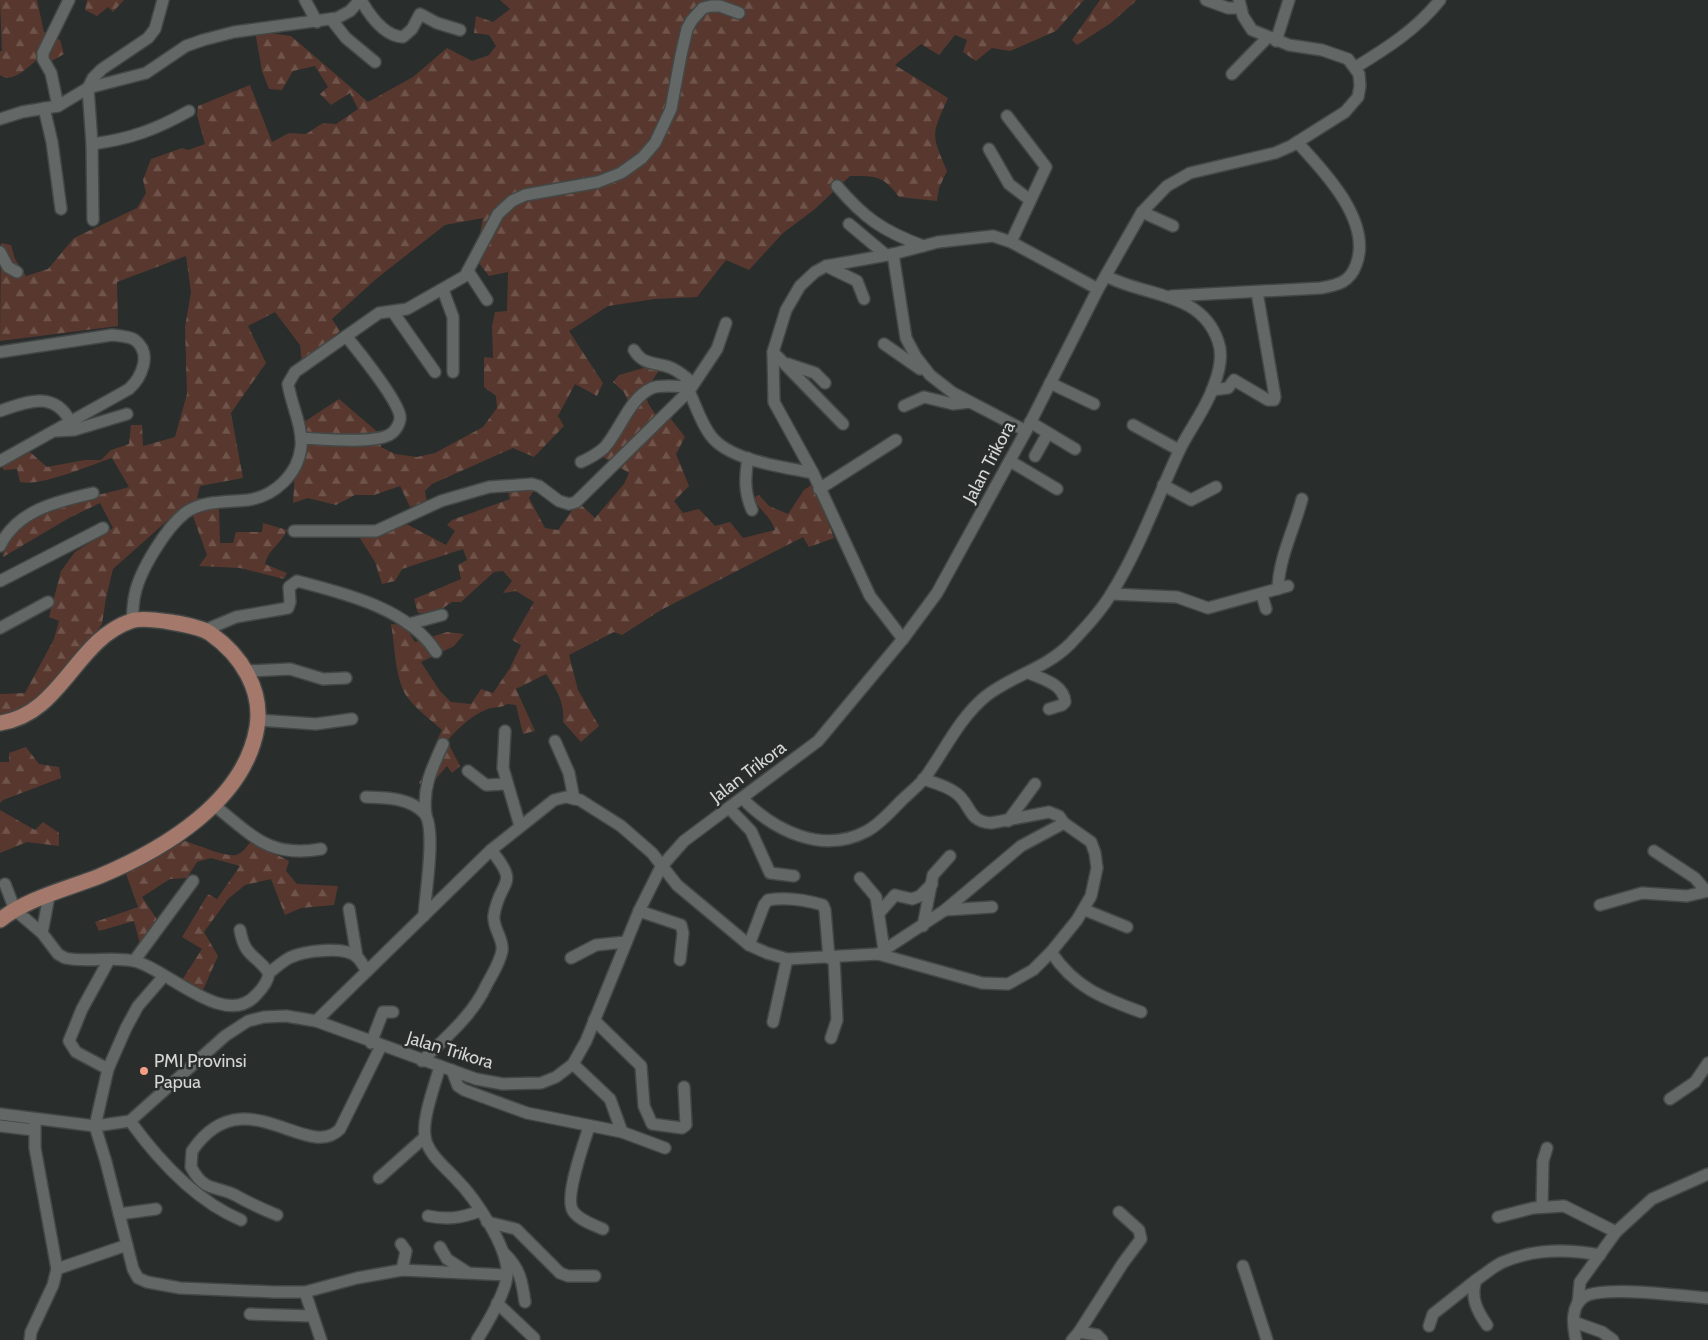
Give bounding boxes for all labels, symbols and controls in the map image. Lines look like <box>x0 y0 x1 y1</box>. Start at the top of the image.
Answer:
street label: Jalan Trikora <box>958 417 1020 507</box>
street label: Jalan Trikora <box>705 736 791 808</box>
street label: Jalan Trikora <box>403 1026 496 1074</box>
place label: PMI Provinsi Papua <box>154 1050 247 1093</box>
marker: PMI Provinsi Papua <box>138 1065 150 1077</box>

